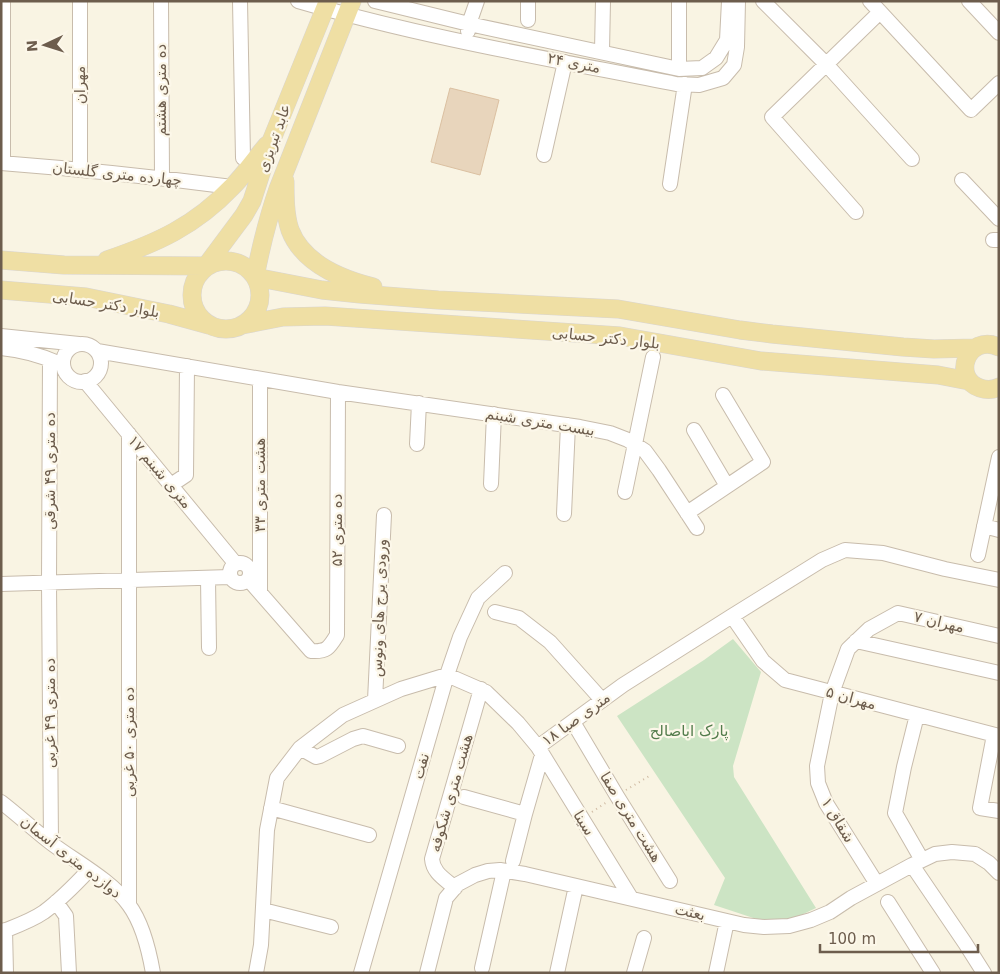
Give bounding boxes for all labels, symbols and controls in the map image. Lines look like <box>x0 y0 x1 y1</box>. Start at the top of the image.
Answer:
north arrow <box>20 20 70 70</box>
text: N <box>24 40 40 52</box>
street label: ده متری هشتم <box>152 44 170 136</box>
street label: ۲۴ متری <box>546 49 602 77</box>
street label: مهران <box>71 66 89 104</box>
street label: عابد تبریزی <box>253 101 295 175</box>
street label: چهارده متری گلستان <box>51 158 183 190</box>
street label: بلوار دکتر حسابی <box>51 287 161 321</box>
street label: بلوار دکتر حسابی <box>551 323 661 353</box>
street label: بیست متری شبنم <box>484 404 596 440</box>
street label: ده متری ۴۹ شرقی <box>41 412 59 530</box>
street label: ۱۷ متری شبنم <box>124 432 196 512</box>
street label: هشت متری ۳۳ <box>251 438 269 532</box>
street label: ده متری ۵۲ <box>328 494 346 566</box>
street label: ورودی یرج های ونوس <box>368 539 391 677</box>
street label: مهران ۷ <box>912 607 966 637</box>
street label: ده متری ۴۹ غربی <box>41 658 59 768</box>
street label: مهران ۵ <box>824 683 878 713</box>
street label: ده متری ۵۰ غربی <box>120 687 138 797</box>
street label: متری صبا ۱۸ <box>538 688 614 750</box>
park label: پارک اباصالح <box>650 722 728 741</box>
street label: هشت متری شکوفه <box>426 732 476 854</box>
street label: نفت <box>409 751 433 781</box>
street label: هشت متری صفا <box>596 769 666 866</box>
street label: شقاق ۱ <box>818 794 858 846</box>
street label: سینا <box>569 807 599 839</box>
street label: دوازده متری آسمان <box>17 812 125 902</box>
street label: بعثت <box>673 900 707 924</box>
scale bar <box>820 922 978 954</box>
text: 100 m <box>828 930 876 948</box>

